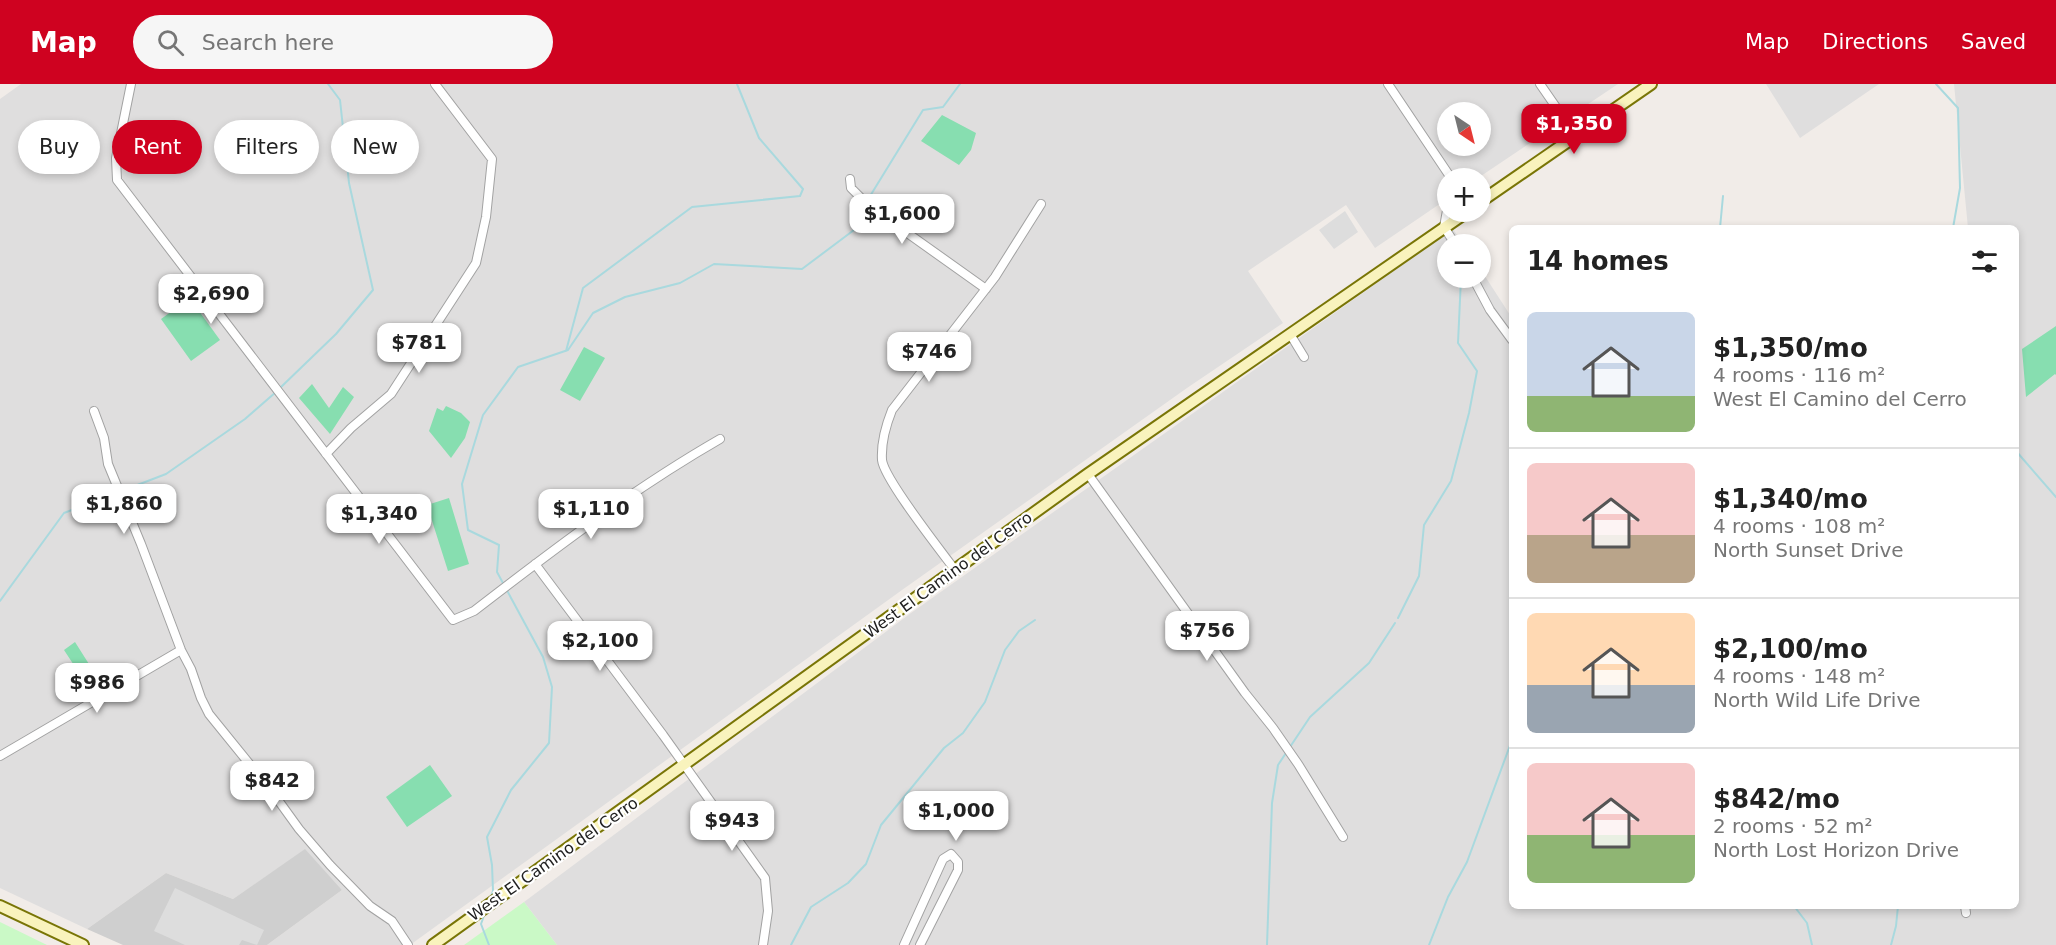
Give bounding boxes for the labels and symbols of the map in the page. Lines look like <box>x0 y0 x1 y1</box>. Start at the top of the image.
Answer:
north arrow <box>1437 102 1491 156</box>
pin: $1,350 <box>1525 104 1623 155</box>
pin: $1,600 <box>853 194 951 245</box>
pin: $2,690 <box>162 274 260 325</box>
pin: $781 <box>383 323 455 374</box>
pin: $746 <box>893 332 965 383</box>
pin: $1,860 <box>75 484 173 535</box>
pin: $1,110 <box>542 489 640 540</box>
pin: $1,340 <box>330 494 428 545</box>
street label: West El Camino del Cerro <box>860 508 1036 642</box>
pin: $756 <box>1171 611 1243 662</box>
pin: $2,100 <box>551 621 649 672</box>
pin: $986 <box>61 663 133 714</box>
pin: $842 <box>236 761 308 812</box>
pin: $1,000 <box>907 791 1005 842</box>
street label: West El Camino del Cerro <box>464 793 642 925</box>
pin: $943 <box>696 801 768 852</box>

